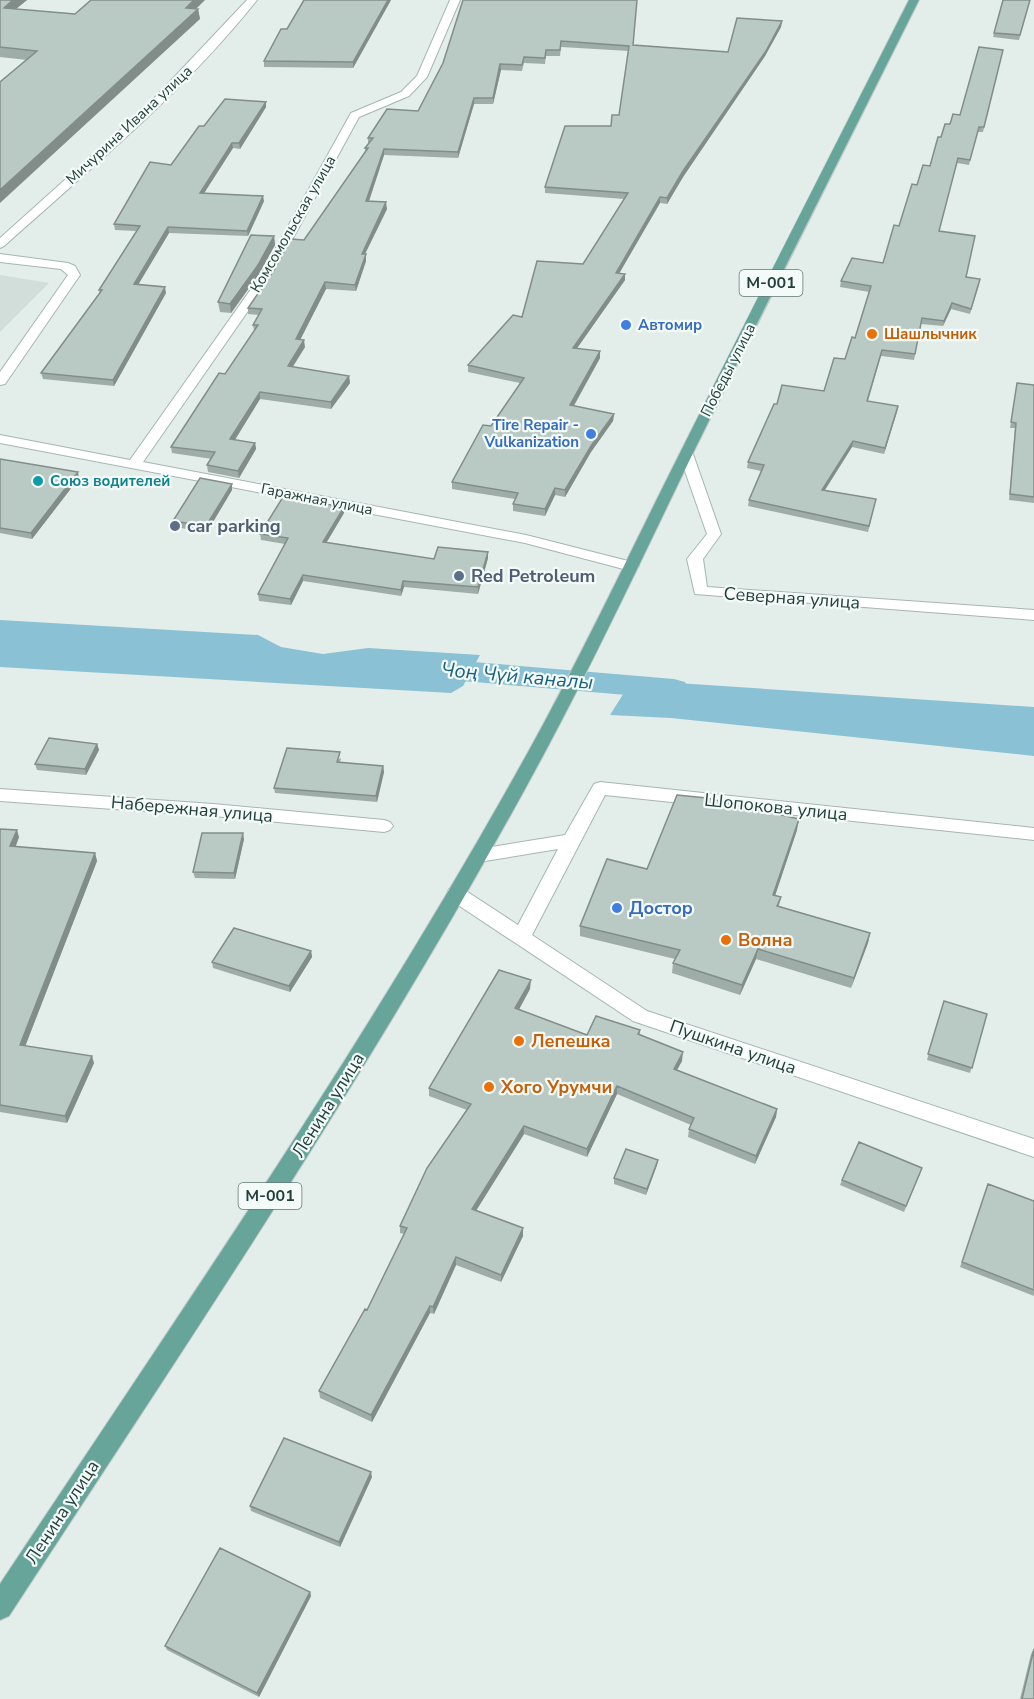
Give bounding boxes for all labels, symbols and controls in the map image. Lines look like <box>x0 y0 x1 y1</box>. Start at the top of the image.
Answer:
street label: Мичурина Ивана улица <box>61 61 197 189</box>
street label: Комсомольская улица <box>246 152 340 296</box>
road number: М-001 <box>740 270 802 296</box>
place label: Автомир <box>638 315 702 335</box>
marker: Автомир <box>619 318 633 332</box>
street label: Победы улица <box>696 320 760 420</box>
place label: Шашлычник <box>884 324 977 344</box>
marker: Шашлычник <box>865 327 879 341</box>
place label: Tire Repair - Vulkanization <box>484 415 579 452</box>
marker: Tire Repair - Vulkanization <box>584 427 598 441</box>
place label: Союз водителей <box>50 471 170 491</box>
marker: Союз водителей <box>31 474 45 488</box>
street label: Гаражная улица <box>259 478 375 520</box>
place label: car parking <box>187 514 281 538</box>
marker: car parking <box>168 519 182 533</box>
place label: Red Petroleum <box>471 564 595 588</box>
marker: Red Petroleum <box>452 569 466 583</box>
street label: Северная улица <box>723 581 861 615</box>
water label: Чоң Чүй каналы <box>440 656 594 696</box>
street label: Шопокова улица <box>703 788 849 826</box>
street label: Набережная улица <box>110 790 274 828</box>
place label: Достор <box>629 896 693 920</box>
marker: Достор <box>610 901 624 915</box>
place label: Волна <box>738 928 793 952</box>
marker: Волна <box>719 933 733 947</box>
street label: Пушкина улица <box>666 1014 800 1080</box>
place label: Лепешка <box>531 1029 611 1053</box>
marker: Лепешка <box>512 1034 526 1048</box>
street label: Ленина улица <box>286 1048 370 1162</box>
place label: Хого Урумчи <box>500 1075 612 1099</box>
marker: Хого Урумчи <box>482 1080 496 1094</box>
road number: М-001 <box>238 1183 302 1209</box>
street label: Ленина улица <box>19 1455 105 1569</box>

